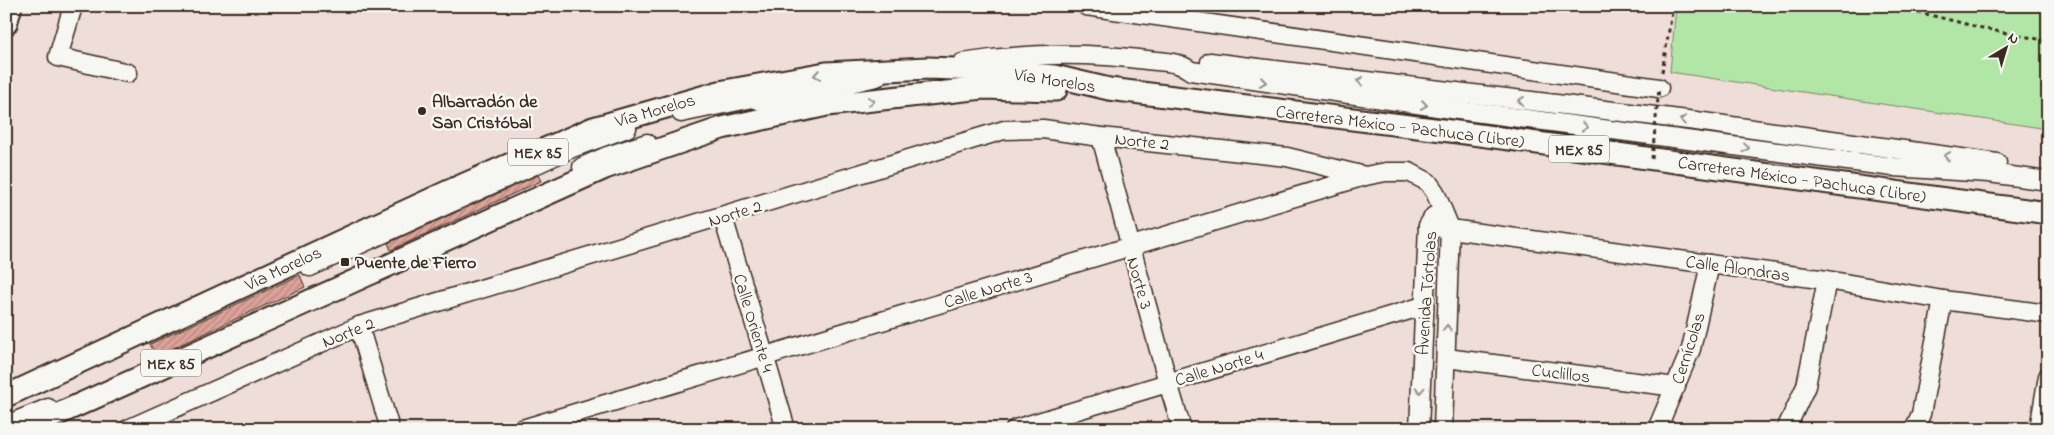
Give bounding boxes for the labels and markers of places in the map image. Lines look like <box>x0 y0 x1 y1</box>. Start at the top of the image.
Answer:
place label: Albarradón de San Cristóbal <box>432 90 538 137</box>
marker: Albarradón de San Cristóbal <box>416 105 428 117</box>
place label: Puente de Fierro <box>355 251 476 277</box>
marker: Puente de Fierro <box>339 256 351 268</box>

